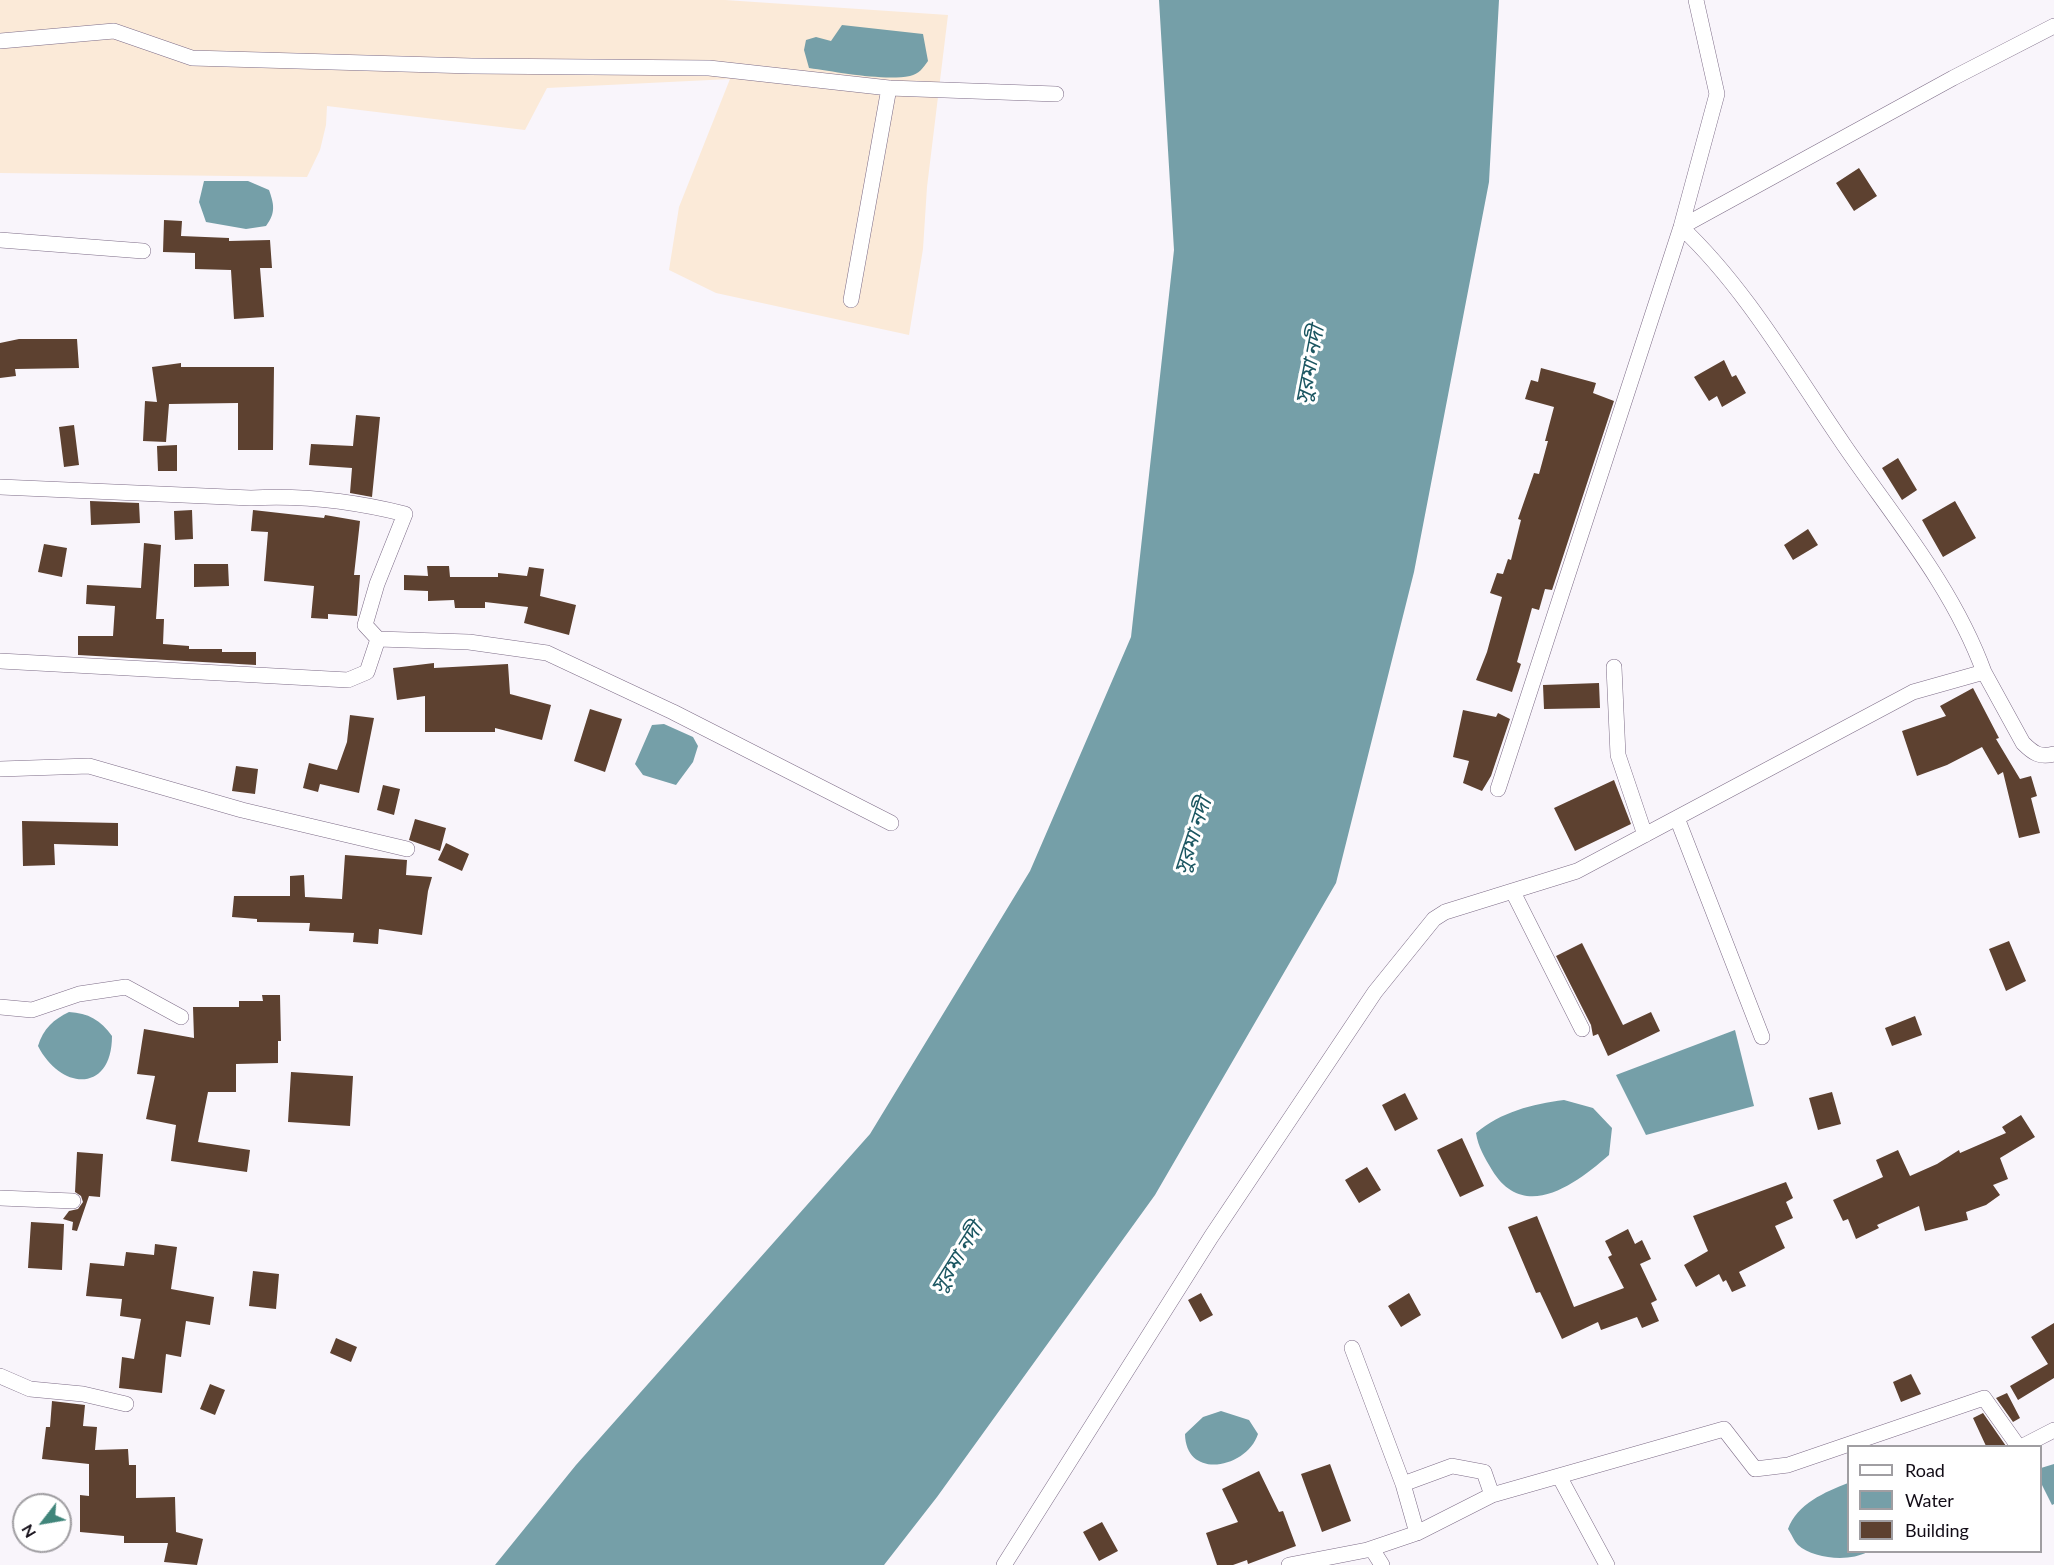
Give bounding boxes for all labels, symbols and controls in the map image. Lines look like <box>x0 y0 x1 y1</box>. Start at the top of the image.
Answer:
water label: সুরমা নদী <box>1290 324 1330 406</box>
water label: সুরমা নদী <box>1169 795 1217 877</box>
water label: সুরমা নদী <box>925 1218 989 1298</box>
legend <box>1847 1445 2042 1553</box>
text: Road <box>1905 1459 1945 1481</box>
text: Water <box>1905 1489 1954 1511</box>
north arrow <box>12 1493 72 1553</box>
text: Building <box>1905 1519 1969 1541</box>
text: N <box>17 1521 39 1542</box>

